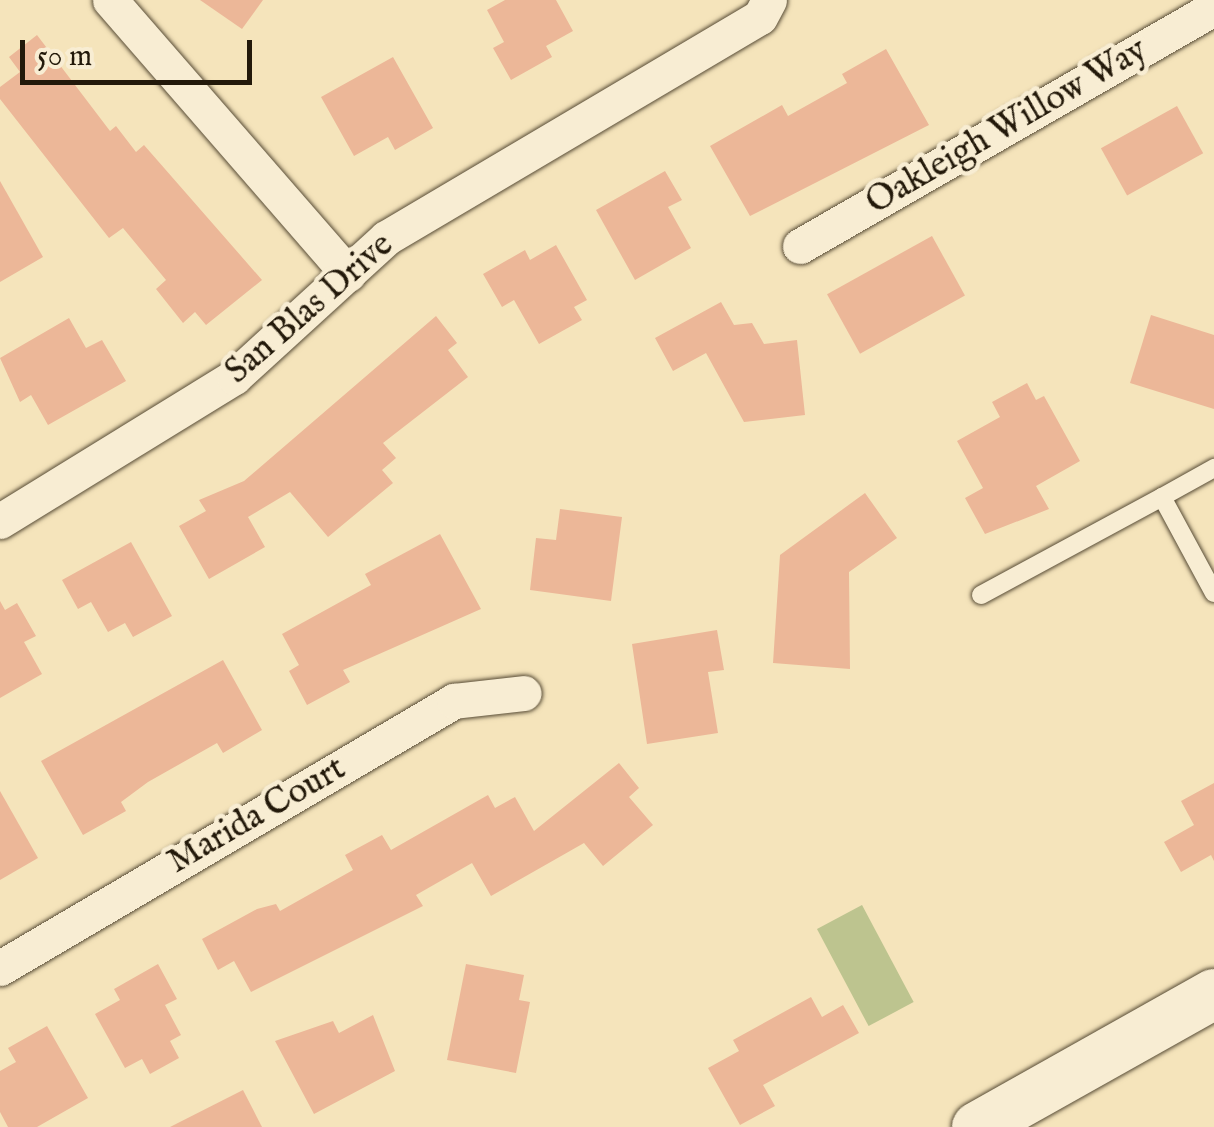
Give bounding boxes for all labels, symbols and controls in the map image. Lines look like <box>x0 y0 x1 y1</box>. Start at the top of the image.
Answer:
scale bar <box>25 20 258 82</box>
street label: Oakleigh Willow Way <box>859 30 1155 224</box>
text: 50 m <box>37 38 92 76</box>
street label: San Blas Drive <box>217 225 403 393</box>
street label: Marida Court <box>161 748 353 884</box>

